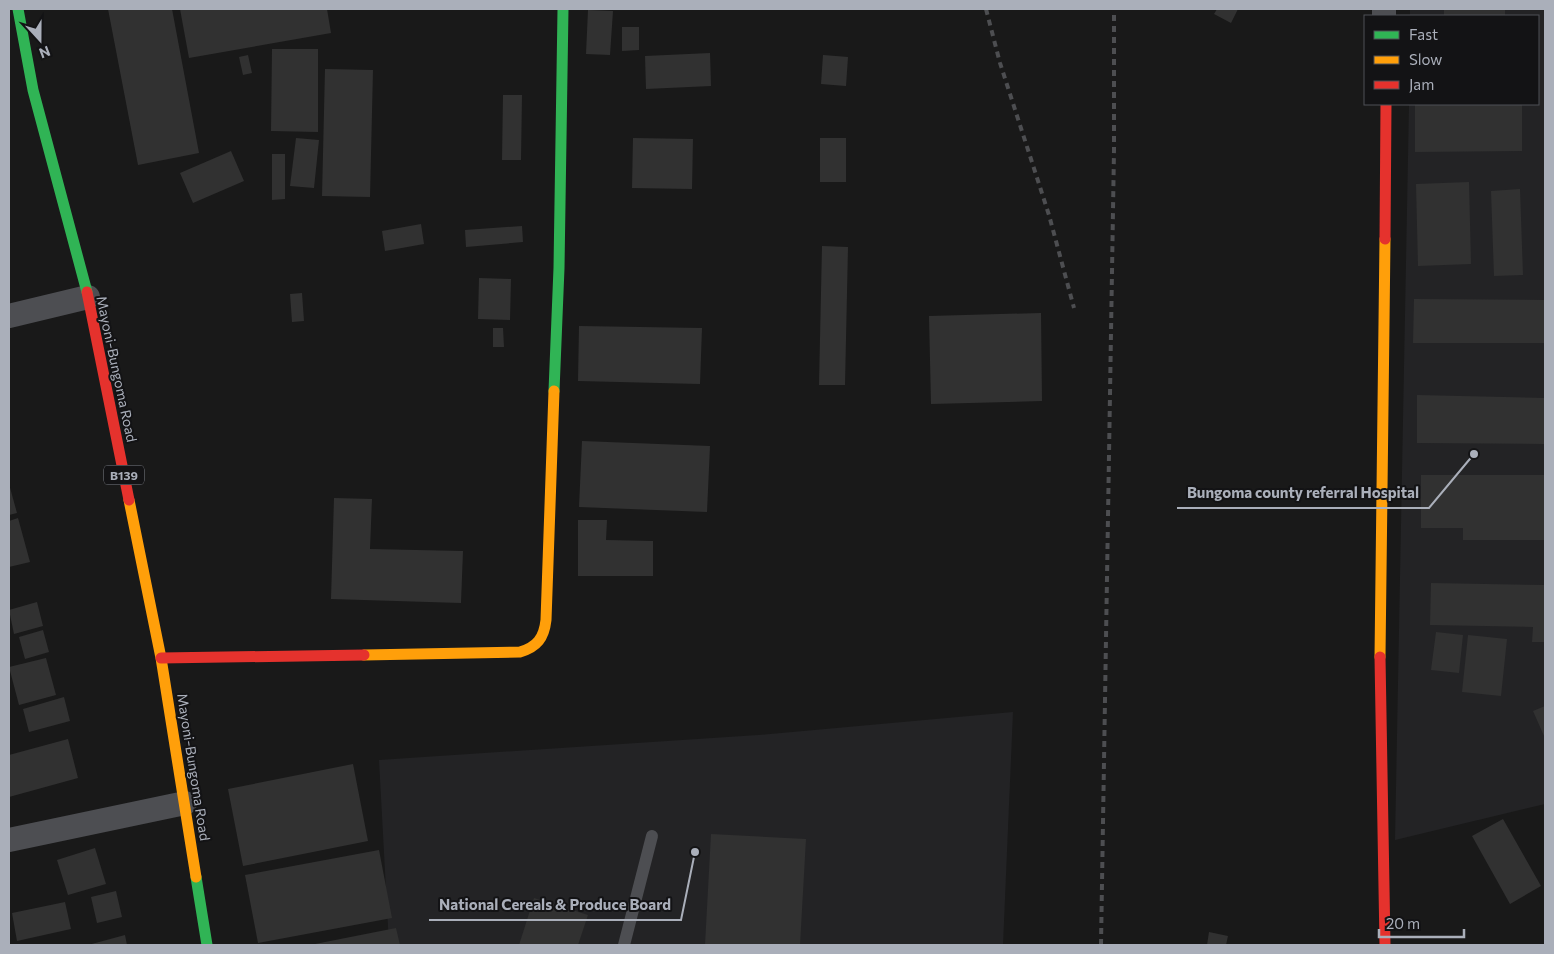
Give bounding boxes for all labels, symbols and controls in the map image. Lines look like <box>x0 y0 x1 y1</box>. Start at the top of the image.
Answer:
north arrow <box>15 15 65 65</box>
legend <box>1364 15 1539 105</box>
text: Fast <box>1409 25 1438 43</box>
text: N <box>37 43 53 62</box>
text: Slow <box>1409 50 1442 68</box>
text: Jam <box>1409 75 1434 93</box>
street label: Mayoni-Bungoma Road <box>93 294 141 444</box>
road number: B139 <box>104 466 144 484</box>
callout: Bungoma county referral Hospital <box>1177 478 1429 508</box>
text: Bungoma county referral Hospital <box>1187 483 1419 501</box>
street label: Mayoni-Bungoma Road <box>174 692 214 842</box>
callout: National Cereals & Produce Board <box>429 890 681 920</box>
text: National Cereals & Produce Board <box>439 895 671 913</box>
scale bar <box>1379 906 1464 938</box>
text: 20 m <box>1386 914 1420 932</box>

